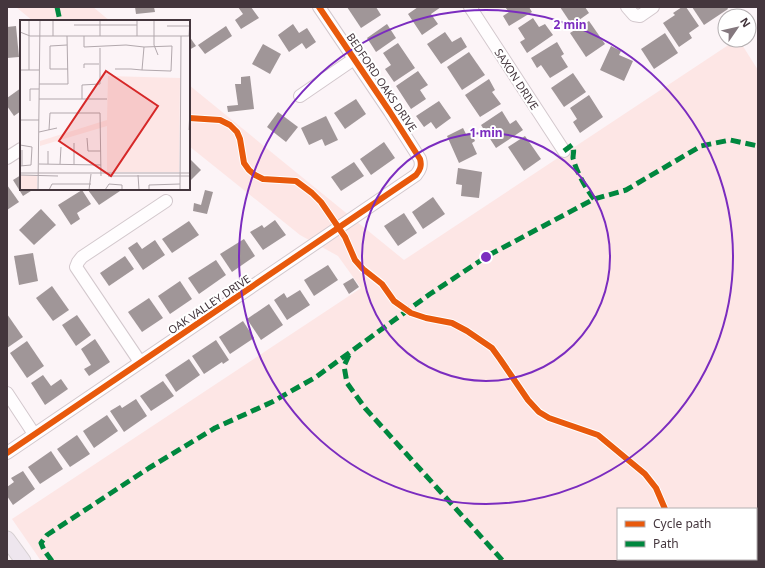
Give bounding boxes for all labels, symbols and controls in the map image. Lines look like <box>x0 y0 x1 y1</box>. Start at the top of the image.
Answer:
north arrow <box>717 8 757 48</box>
text: N <box>737 14 754 30</box>
text: 2 min <box>553 16 587 33</box>
inset map <box>20 20 190 190</box>
street label: BEDFORD OAKS DRIVE <box>343 30 421 134</box>
street label: SAXON DRIVE <box>492 45 542 113</box>
text: 1 min <box>469 124 503 141</box>
centre of rings <box>479 250 493 264</box>
street label: OAK VALLEY DRIVE <box>165 271 253 337</box>
legend <box>617 508 757 560</box>
text: Cycle path <box>653 515 711 532</box>
text: Path <box>653 535 679 552</box>

